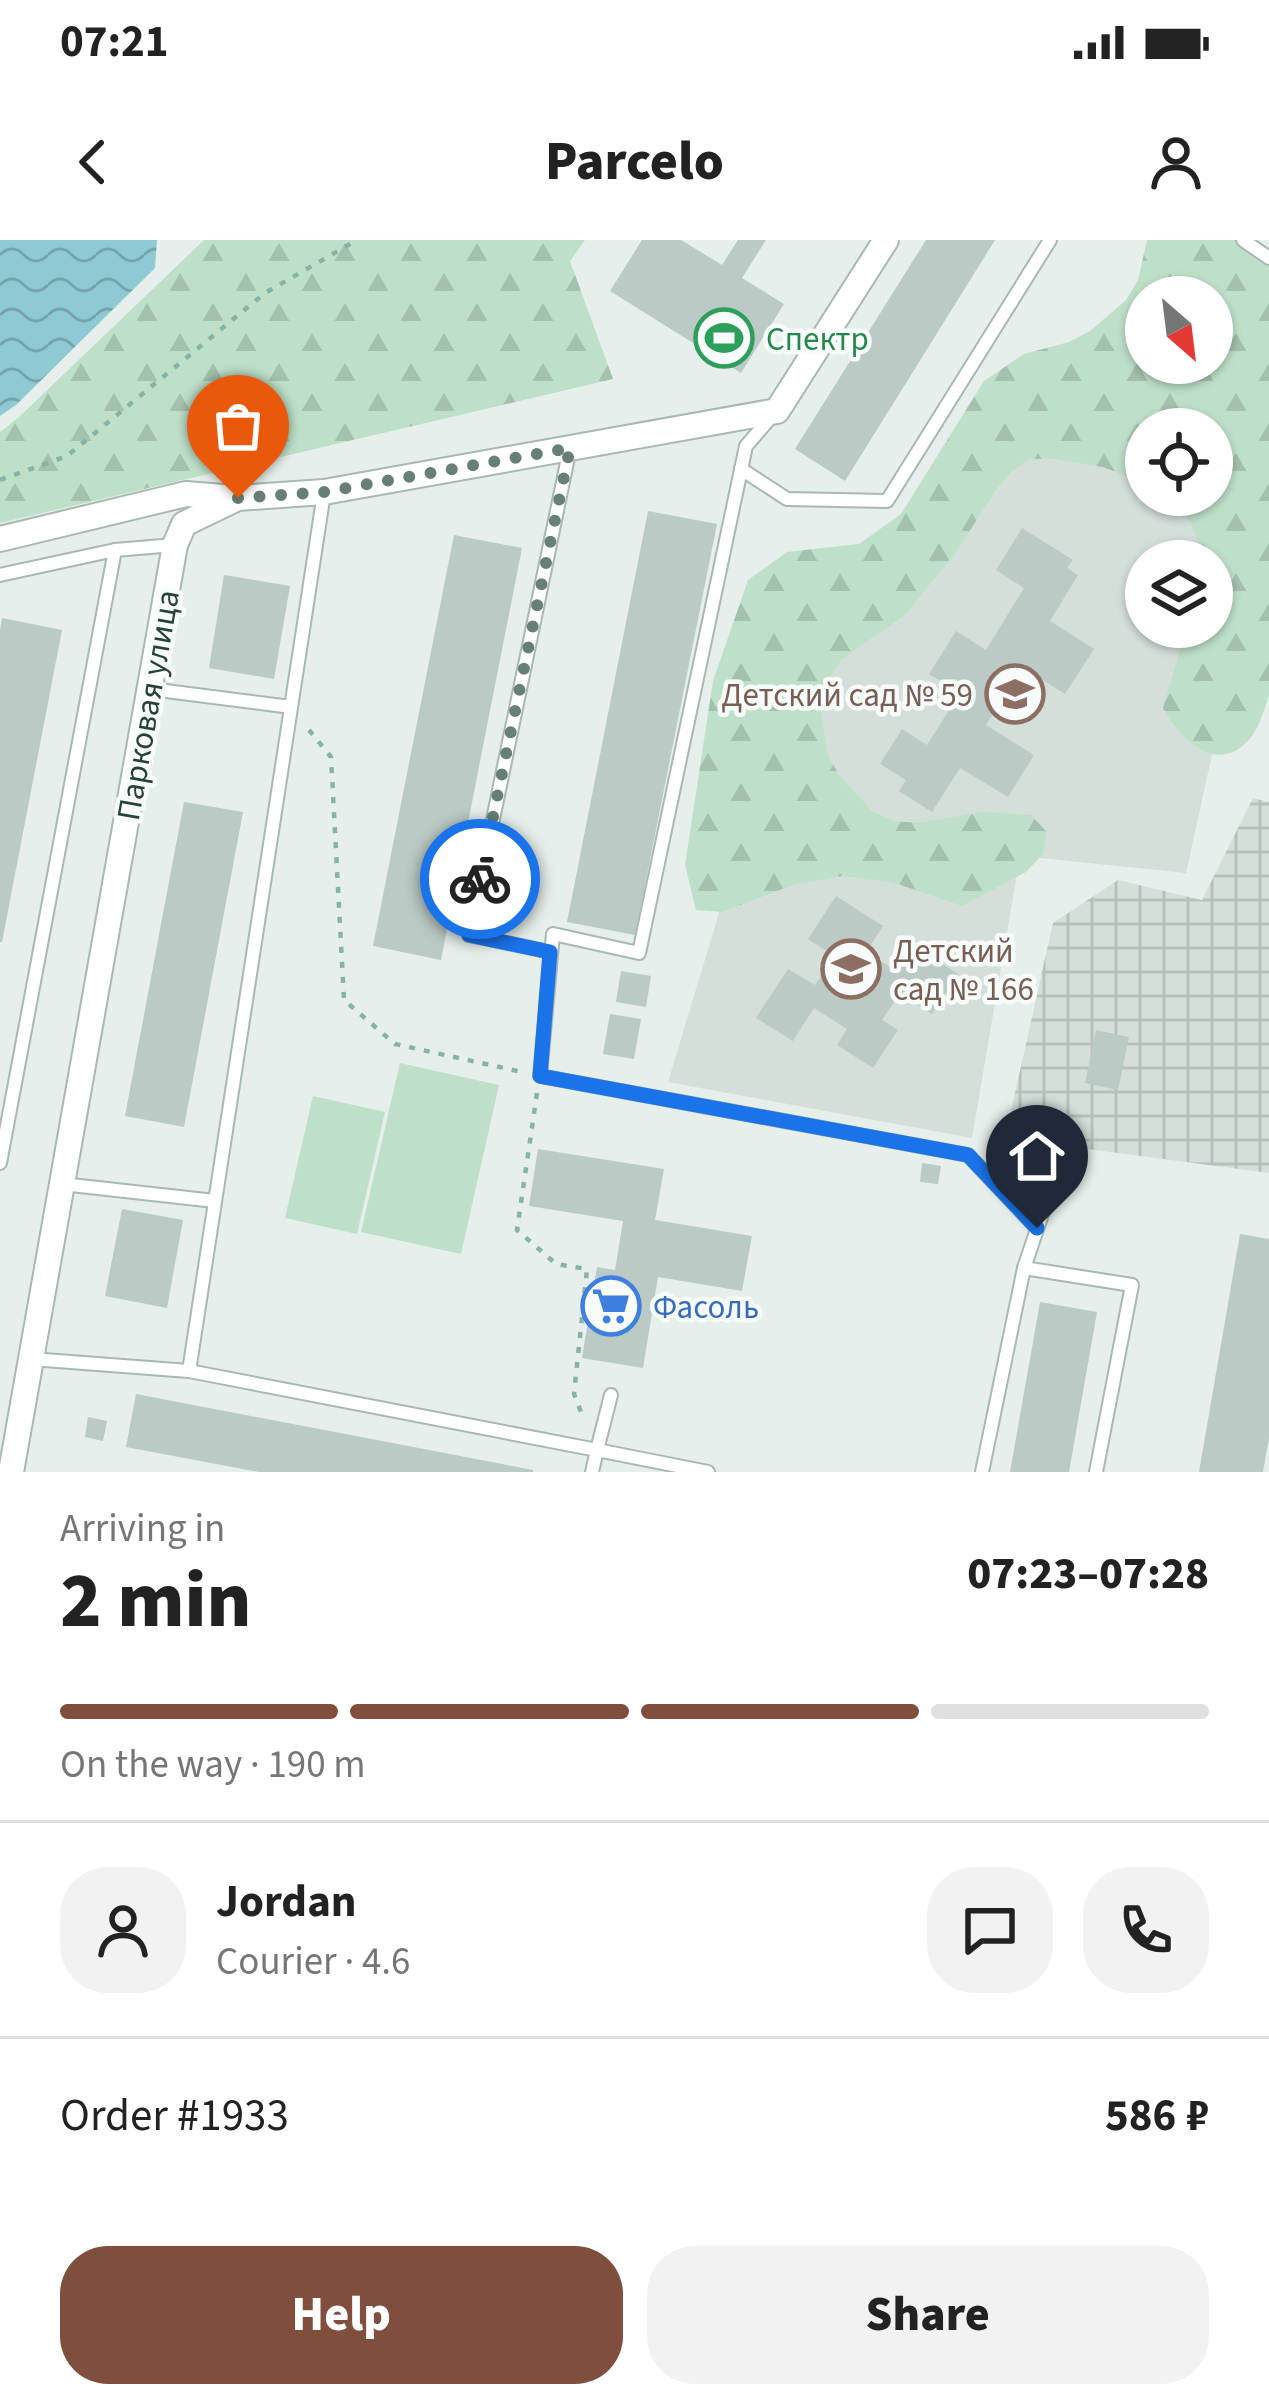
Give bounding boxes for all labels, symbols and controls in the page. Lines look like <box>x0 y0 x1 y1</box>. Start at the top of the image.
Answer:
text: 07:21 <box>60 10 169 74</box>
text: Parcelo <box>545 124 724 201</box>
icon: back <box>60 129 126 195</box>
icon: person <box>1143 129 1209 195</box>
north arrow <box>1125 276 1233 384</box>
map controls <box>1125 276 1233 648</box>
sports icon: Спектр <box>693 307 755 369</box>
place label: Спектр <box>766 316 869 363</box>
pin <box>187 375 289 498</box>
icon: bag <box>205 393 271 459</box>
button: locate <box>1125 408 1233 516</box>
button: layers <box>1125 540 1233 648</box>
street label: Парковая улица <box>105 586 192 824</box>
school or university icon: Детский сад № 59 <box>984 663 1046 725</box>
place label: Детский сад № 59 <box>721 672 973 719</box>
courier <box>420 819 540 939</box>
icon: bike <box>447 846 513 912</box>
place label: Детский сад № 166 <box>893 928 1034 1013</box>
school or university icon: Детский сад № 166 <box>820 938 882 1000</box>
pin <box>986 1105 1088 1228</box>
icon: home <box>1004 1123 1070 1189</box>
supermarket icon: Фасоль <box>580 1275 642 1337</box>
place label: Фасоль <box>653 1284 759 1331</box>
text: Arriving in <box>60 1501 225 1557</box>
text: 07:23–07:28 <box>967 1542 1209 1606</box>
text: 2 min <box>60 1546 252 1657</box>
text: On the way · 190 m <box>60 1737 366 1793</box>
button: person <box>60 1867 186 1993</box>
button: chat <box>927 1867 1053 1993</box>
button: phone <box>1083 1867 1209 1993</box>
text: Jordan <box>216 1870 357 1934</box>
text: Courier · 4.6 <box>216 1934 410 1990</box>
text: Order #1933 <box>60 2084 289 2148</box>
text: 586 ₽ <box>1105 2084 1209 2148</box>
button: Help <box>60 2246 623 2384</box>
button: Share <box>647 2246 1209 2384</box>

